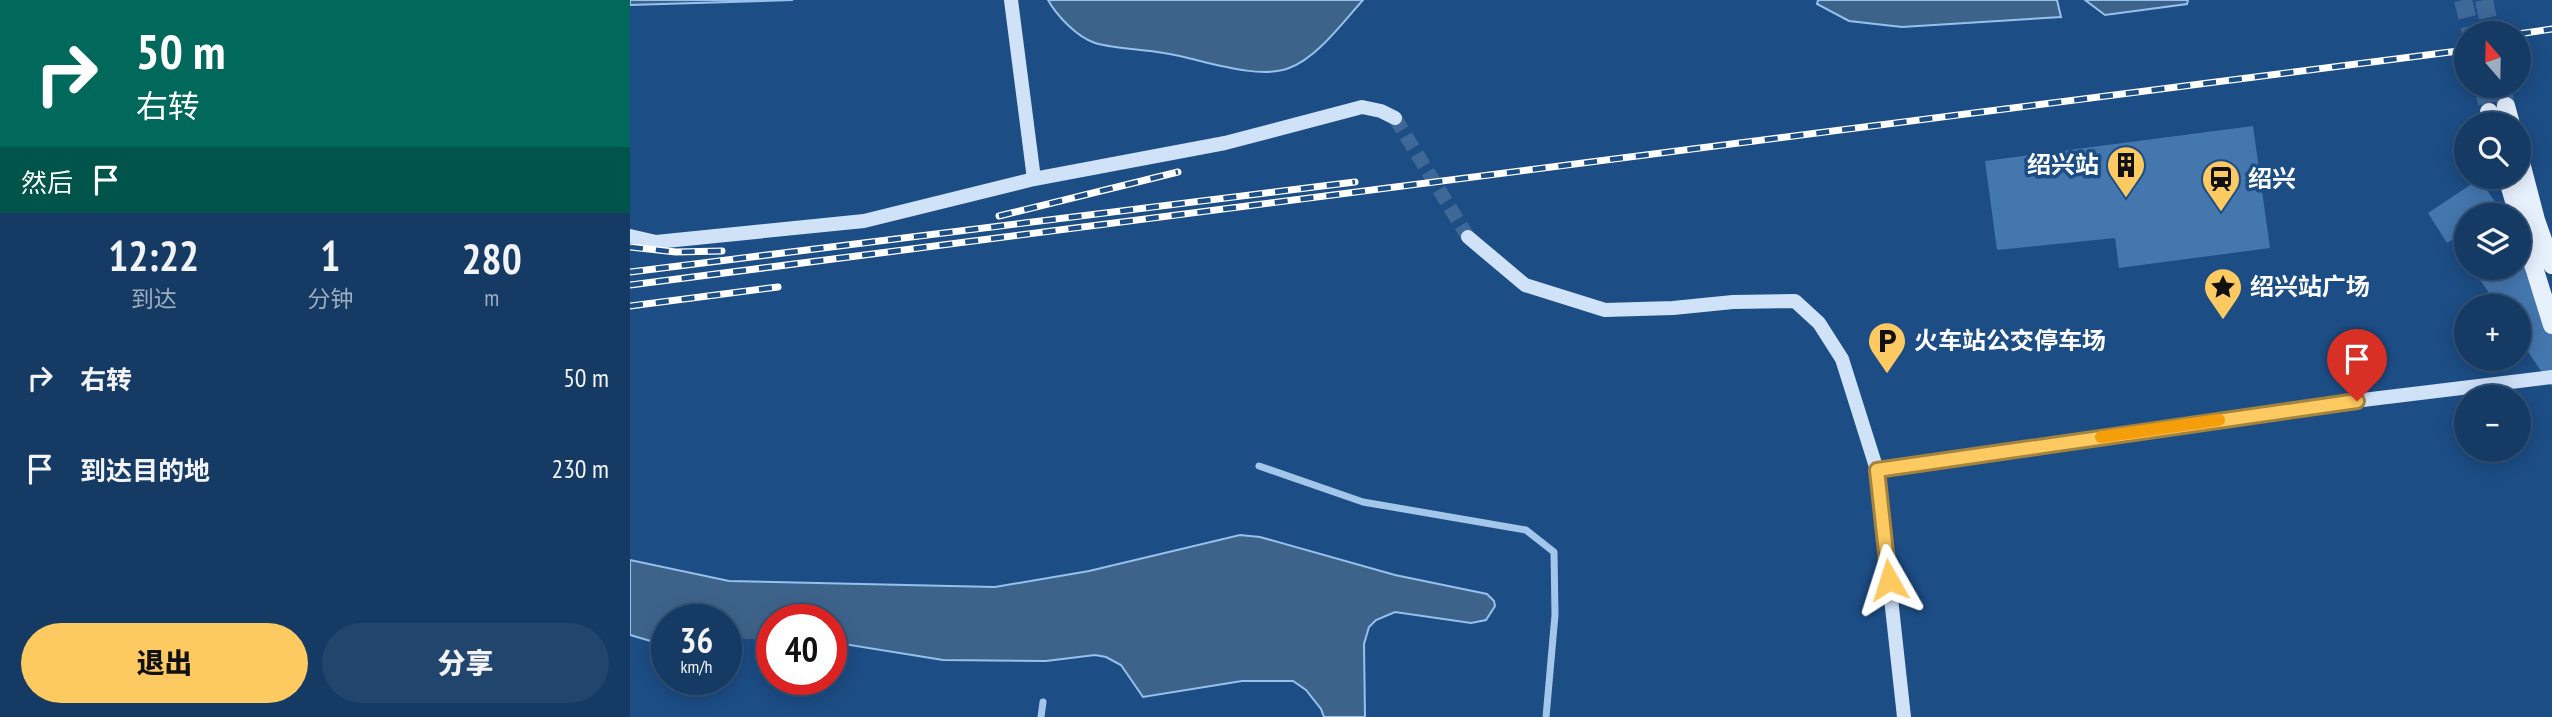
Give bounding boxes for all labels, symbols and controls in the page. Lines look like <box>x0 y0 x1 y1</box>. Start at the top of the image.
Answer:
text: 50 m <box>136 19 225 83</box>
north arrow <box>2454 21 2530 98</box>
map controls <box>2454 21 2531 462</box>
icon: right <box>21 28 112 119</box>
text: 右转 <box>136 85 200 127</box>
button: search <box>2454 112 2531 189</box>
building icon: 绍兴站 <box>2105 144 2147 199</box>
place label: 绍兴站 <box>2027 149 2099 180</box>
station icon: 绍兴 <box>2200 158 2242 213</box>
icon: arrive <box>87 161 125 199</box>
place label: 绍兴 <box>2248 163 2296 194</box>
text: 然后 <box>21 166 73 199</box>
button: layers <box>2454 203 2531 280</box>
text: 12:22 <box>108 228 199 283</box>
text: 1 <box>320 228 340 283</box>
text: 280 <box>462 231 522 286</box>
place icon: 绍兴站广场 <box>2202 266 2244 321</box>
place label: 绍兴站广场 <box>2250 271 2370 302</box>
text: m <box>484 283 499 312</box>
text: 到达 <box>131 284 177 313</box>
text: 分钟 <box>307 284 353 313</box>
button: + <box>2454 294 2531 371</box>
parking icon: 火车站公交停车场 <box>1866 320 1908 375</box>
place label: 火车站公交停车场 <box>1914 325 2106 356</box>
pin <box>2327 329 2387 401</box>
icon: arrive <box>2338 340 2376 378</box>
icon: right <box>21 359 59 397</box>
text: 50 m <box>563 361 609 394</box>
text: 右转 <box>80 363 132 396</box>
button: − <box>2454 385 2531 462</box>
icon: arrive <box>21 450 59 488</box>
text: 230 m <box>551 452 609 485</box>
text: 到达目的地 <box>80 454 210 487</box>
position arrow <box>1852 543 1926 617</box>
speed limit sign: 40 <box>756 604 847 695</box>
text: 36 <box>680 617 713 663</box>
button: 退出 <box>21 623 308 703</box>
button: 分享 <box>322 623 609 703</box>
text: km/h <box>681 655 712 678</box>

